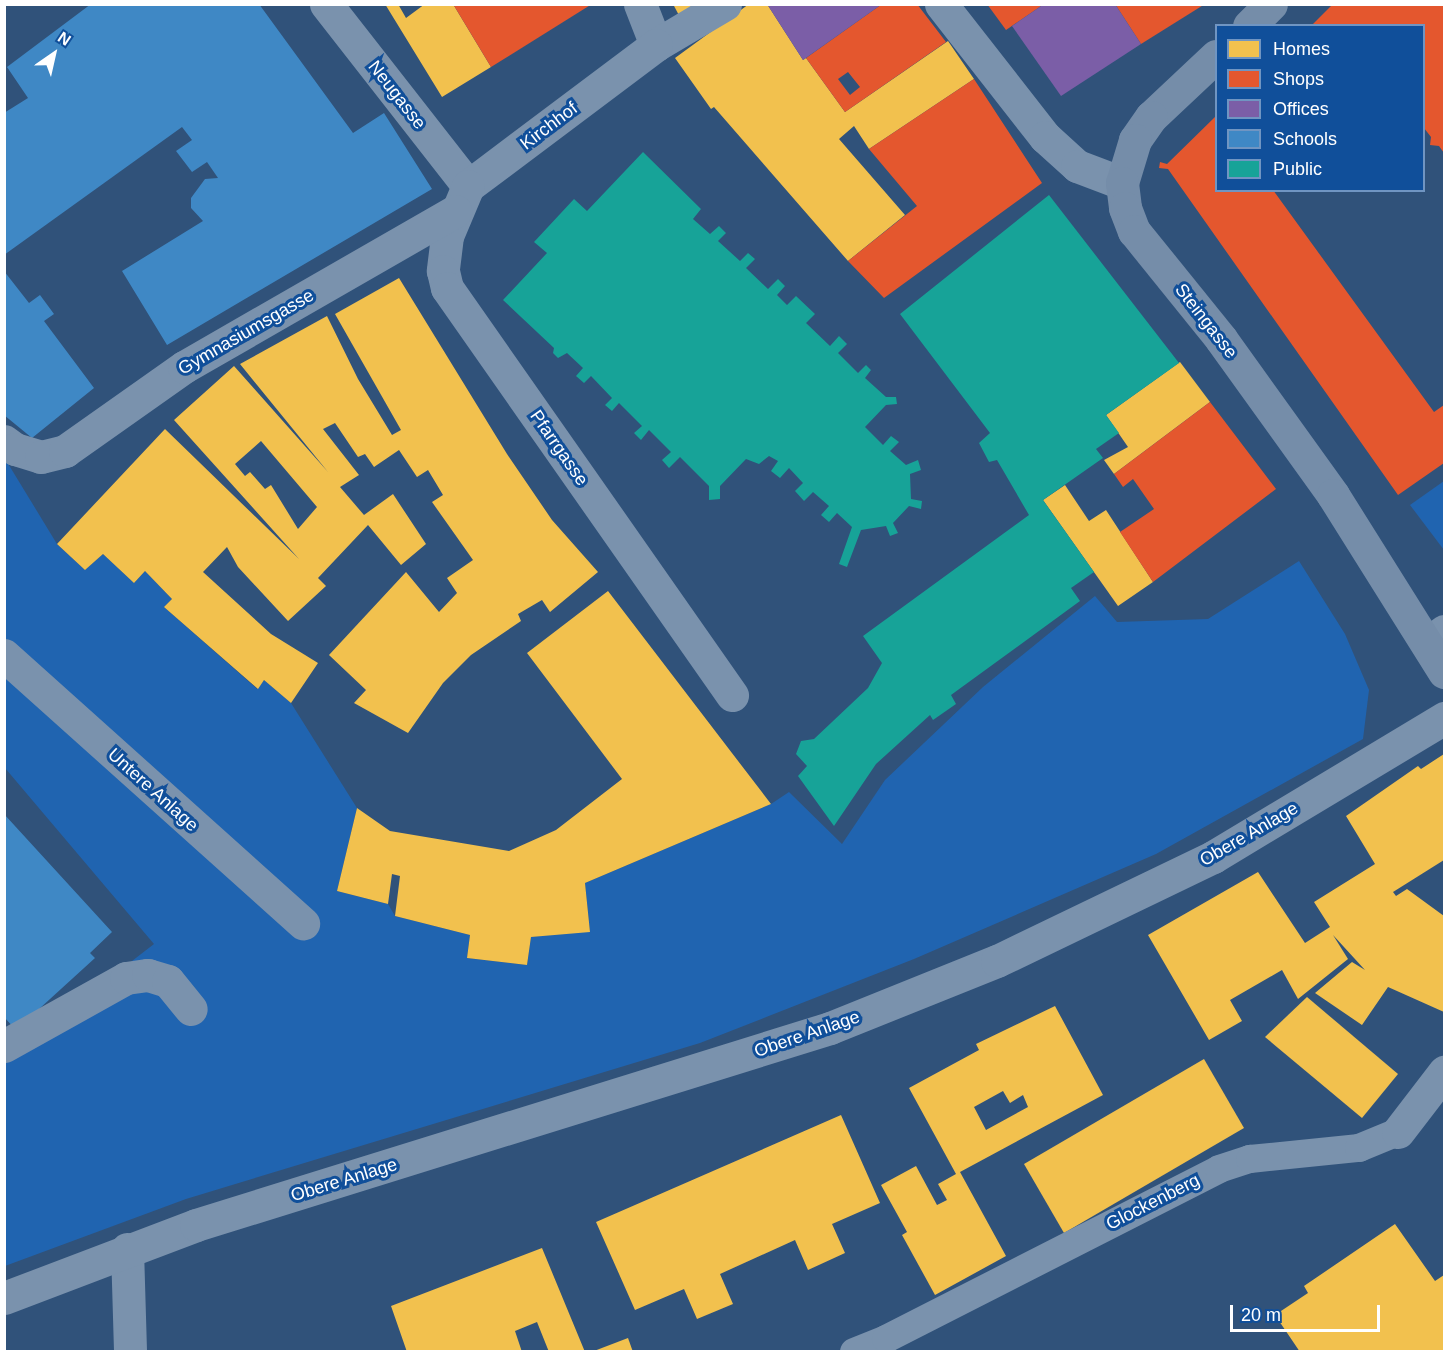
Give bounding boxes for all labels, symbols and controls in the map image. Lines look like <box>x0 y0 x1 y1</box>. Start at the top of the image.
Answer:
north arrow <box>24 24 84 84</box>
legend <box>1215 24 1425 192</box>
text: N <box>55 28 74 49</box>
text: Homes <box>1273 39 1330 59</box>
street label: Neugasse <box>364 56 430 134</box>
text: Shops <box>1273 69 1324 89</box>
street label: Kirchhof <box>516 98 582 154</box>
text: Offices <box>1273 99 1329 119</box>
text: Schools <box>1273 129 1337 149</box>
text: Public <box>1273 159 1322 179</box>
street label: Steingasse <box>1170 279 1242 363</box>
street label: Gymnasiumsgasse <box>174 284 318 380</box>
street label: Pfarrgasse <box>525 406 593 490</box>
street label: Untere Anlage <box>103 743 203 837</box>
street label: Obere Anlage <box>1196 797 1302 871</box>
street label: Obere Anlage <box>751 1006 863 1062</box>
street label: Obere Anlage <box>288 1153 400 1207</box>
street label: Glockenberg <box>1103 1169 1203 1235</box>
scale bar <box>1233 1293 1383 1331</box>
text: 20 m <box>1241 1305 1281 1325</box>

